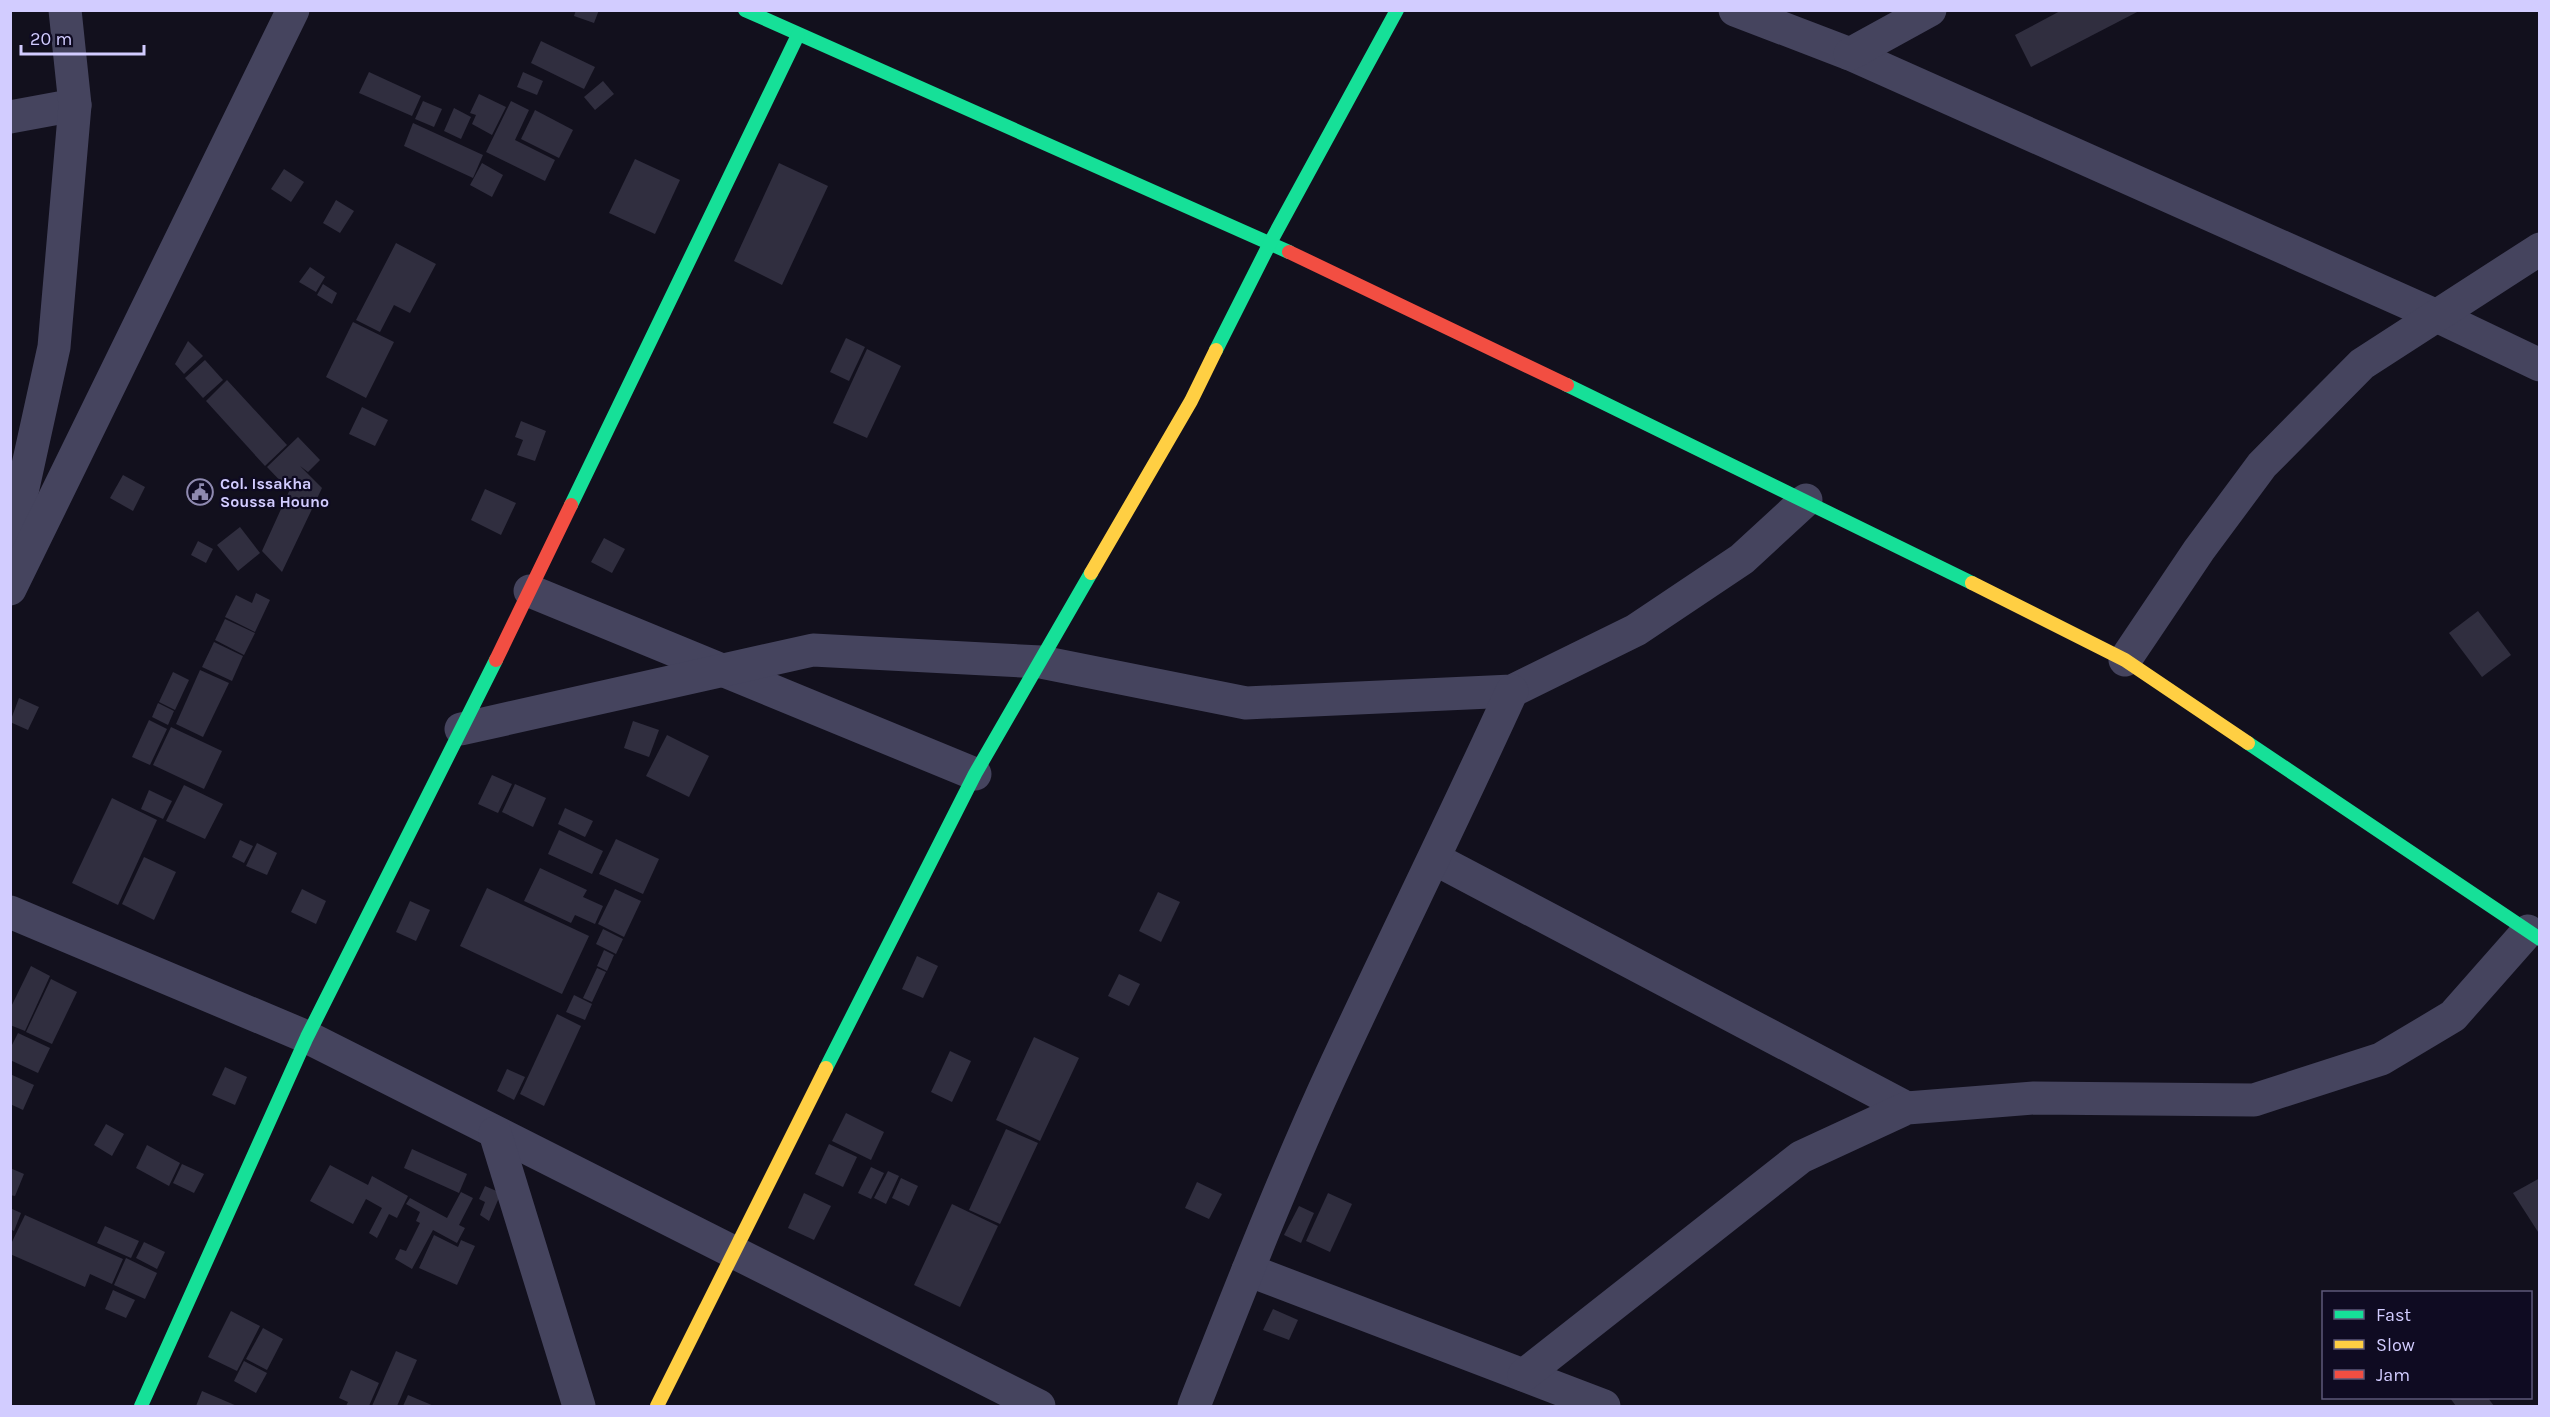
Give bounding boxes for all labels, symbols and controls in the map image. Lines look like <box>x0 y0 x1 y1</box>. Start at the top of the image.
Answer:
scale bar <box>21 18 144 56</box>
text: 20 m <box>30 28 72 50</box>
place label: Col. Issakha Soussa Houno <box>220 474 329 511</box>
public building icon: Col. Issakha Soussa Houno <box>185 477 215 507</box>
legend <box>2322 1291 2532 1399</box>
text: Fast <box>2376 1304 2411 1326</box>
text: Slow <box>2376 1334 2415 1356</box>
text: Jam <box>2376 1364 2410 1386</box>

